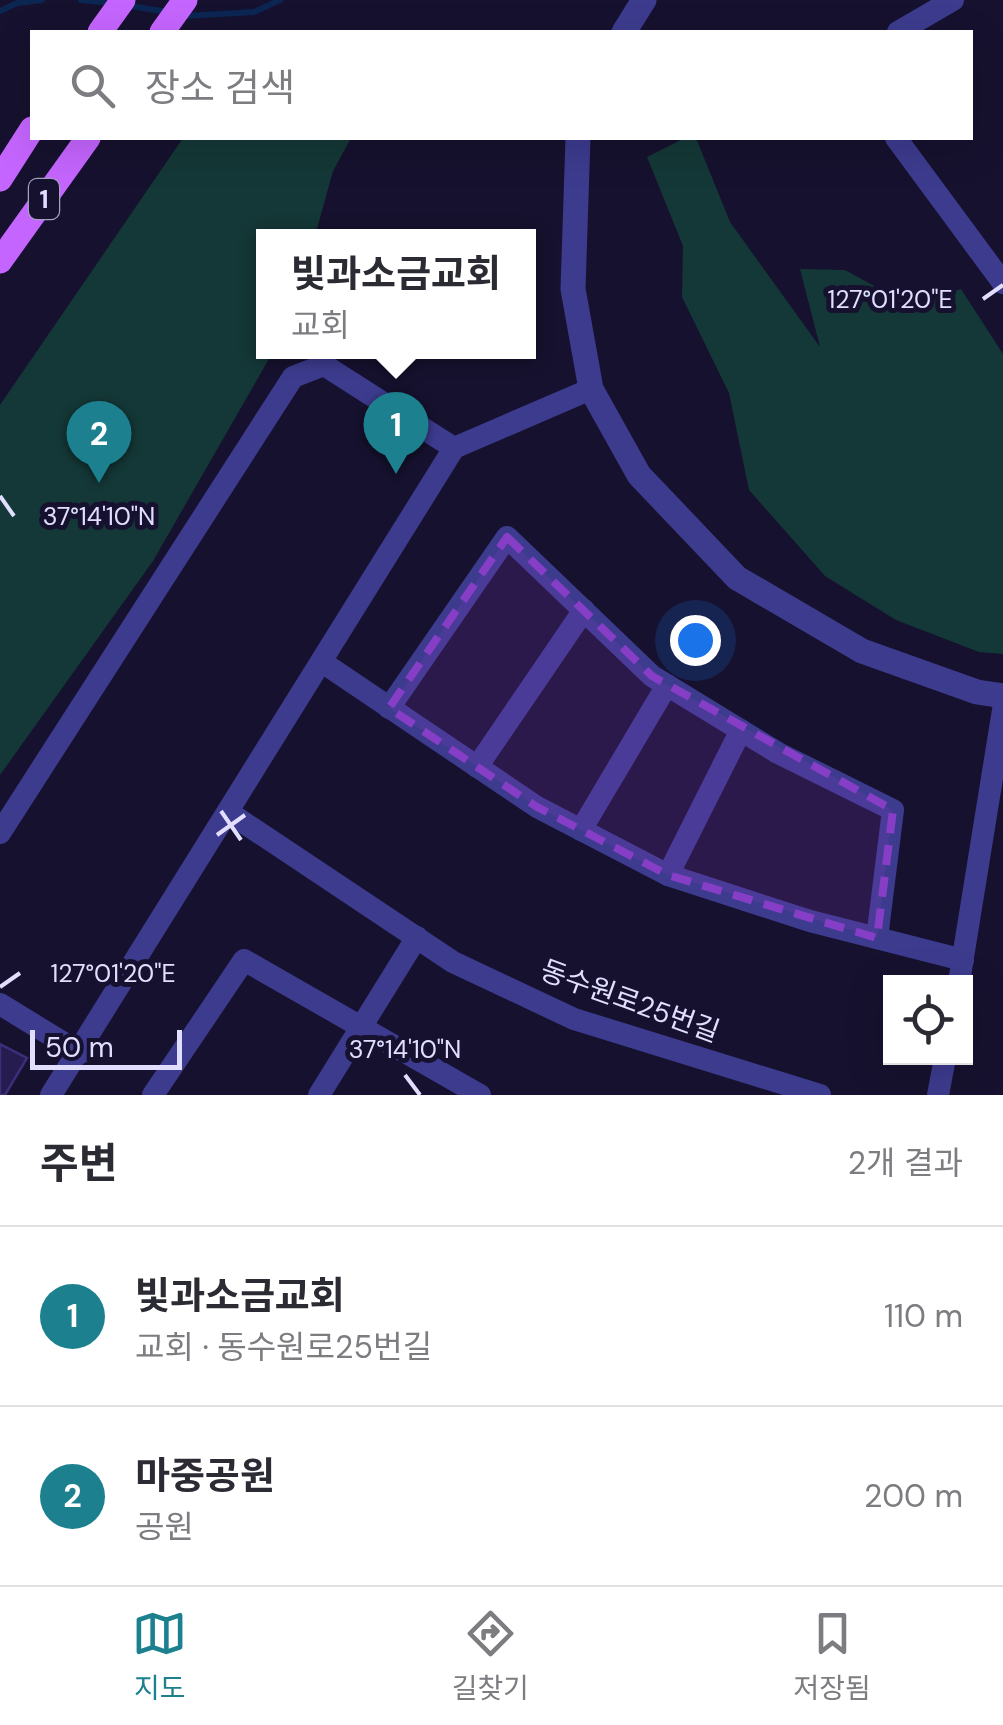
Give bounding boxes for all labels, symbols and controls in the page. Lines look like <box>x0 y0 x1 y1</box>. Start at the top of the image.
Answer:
search box <box>30 30 973 140</box>
icon: search <box>65 58 120 113</box>
text: 장소 검색 <box>145 63 295 113</box>
road number: 1 <box>29 179 59 219</box>
popup <box>256 229 536 359</box>
text: 빛과소금교회 <box>291 249 501 299</box>
text: 127°01'20"E <box>827 283 953 316</box>
text: 교회 <box>291 304 350 346</box>
pin: 1 <box>364 392 428 474</box>
pin: 2 <box>66 400 132 483</box>
text: 37°14'10"N <box>43 500 155 533</box>
your location <box>670 615 721 666</box>
street label: 동수원로25번길 <box>535 952 725 1050</box>
text: 127°01'20"E <box>50 957 176 990</box>
map controls <box>883 975 973 1065</box>
button: locate <box>883 975 973 1065</box>
scale bar <box>30 1025 182 1070</box>
text: 50 m <box>45 1029 114 1066</box>
text: 37°14'10"N <box>349 1033 461 1066</box>
text: 주변 <box>40 1136 117 1191</box>
text: 2개 결과 <box>848 1142 963 1184</box>
text: 빛과소금교회 <box>135 1271 345 1321</box>
text: 1 <box>67 1295 78 1337</box>
text: 110 m <box>884 1295 963 1337</box>
text: 교회 · 동수원로25번길 <box>135 1326 432 1368</box>
text: 마중공원 <box>135 1451 275 1501</box>
text: 2 <box>63 1475 82 1517</box>
text: 200 m <box>864 1475 963 1517</box>
text: 공원 <box>135 1506 194 1548</box>
tab: 지도 <box>132 1606 187 1707</box>
tab: 길찾기 <box>452 1606 529 1707</box>
tab: 저장됨 <box>793 1606 871 1707</box>

